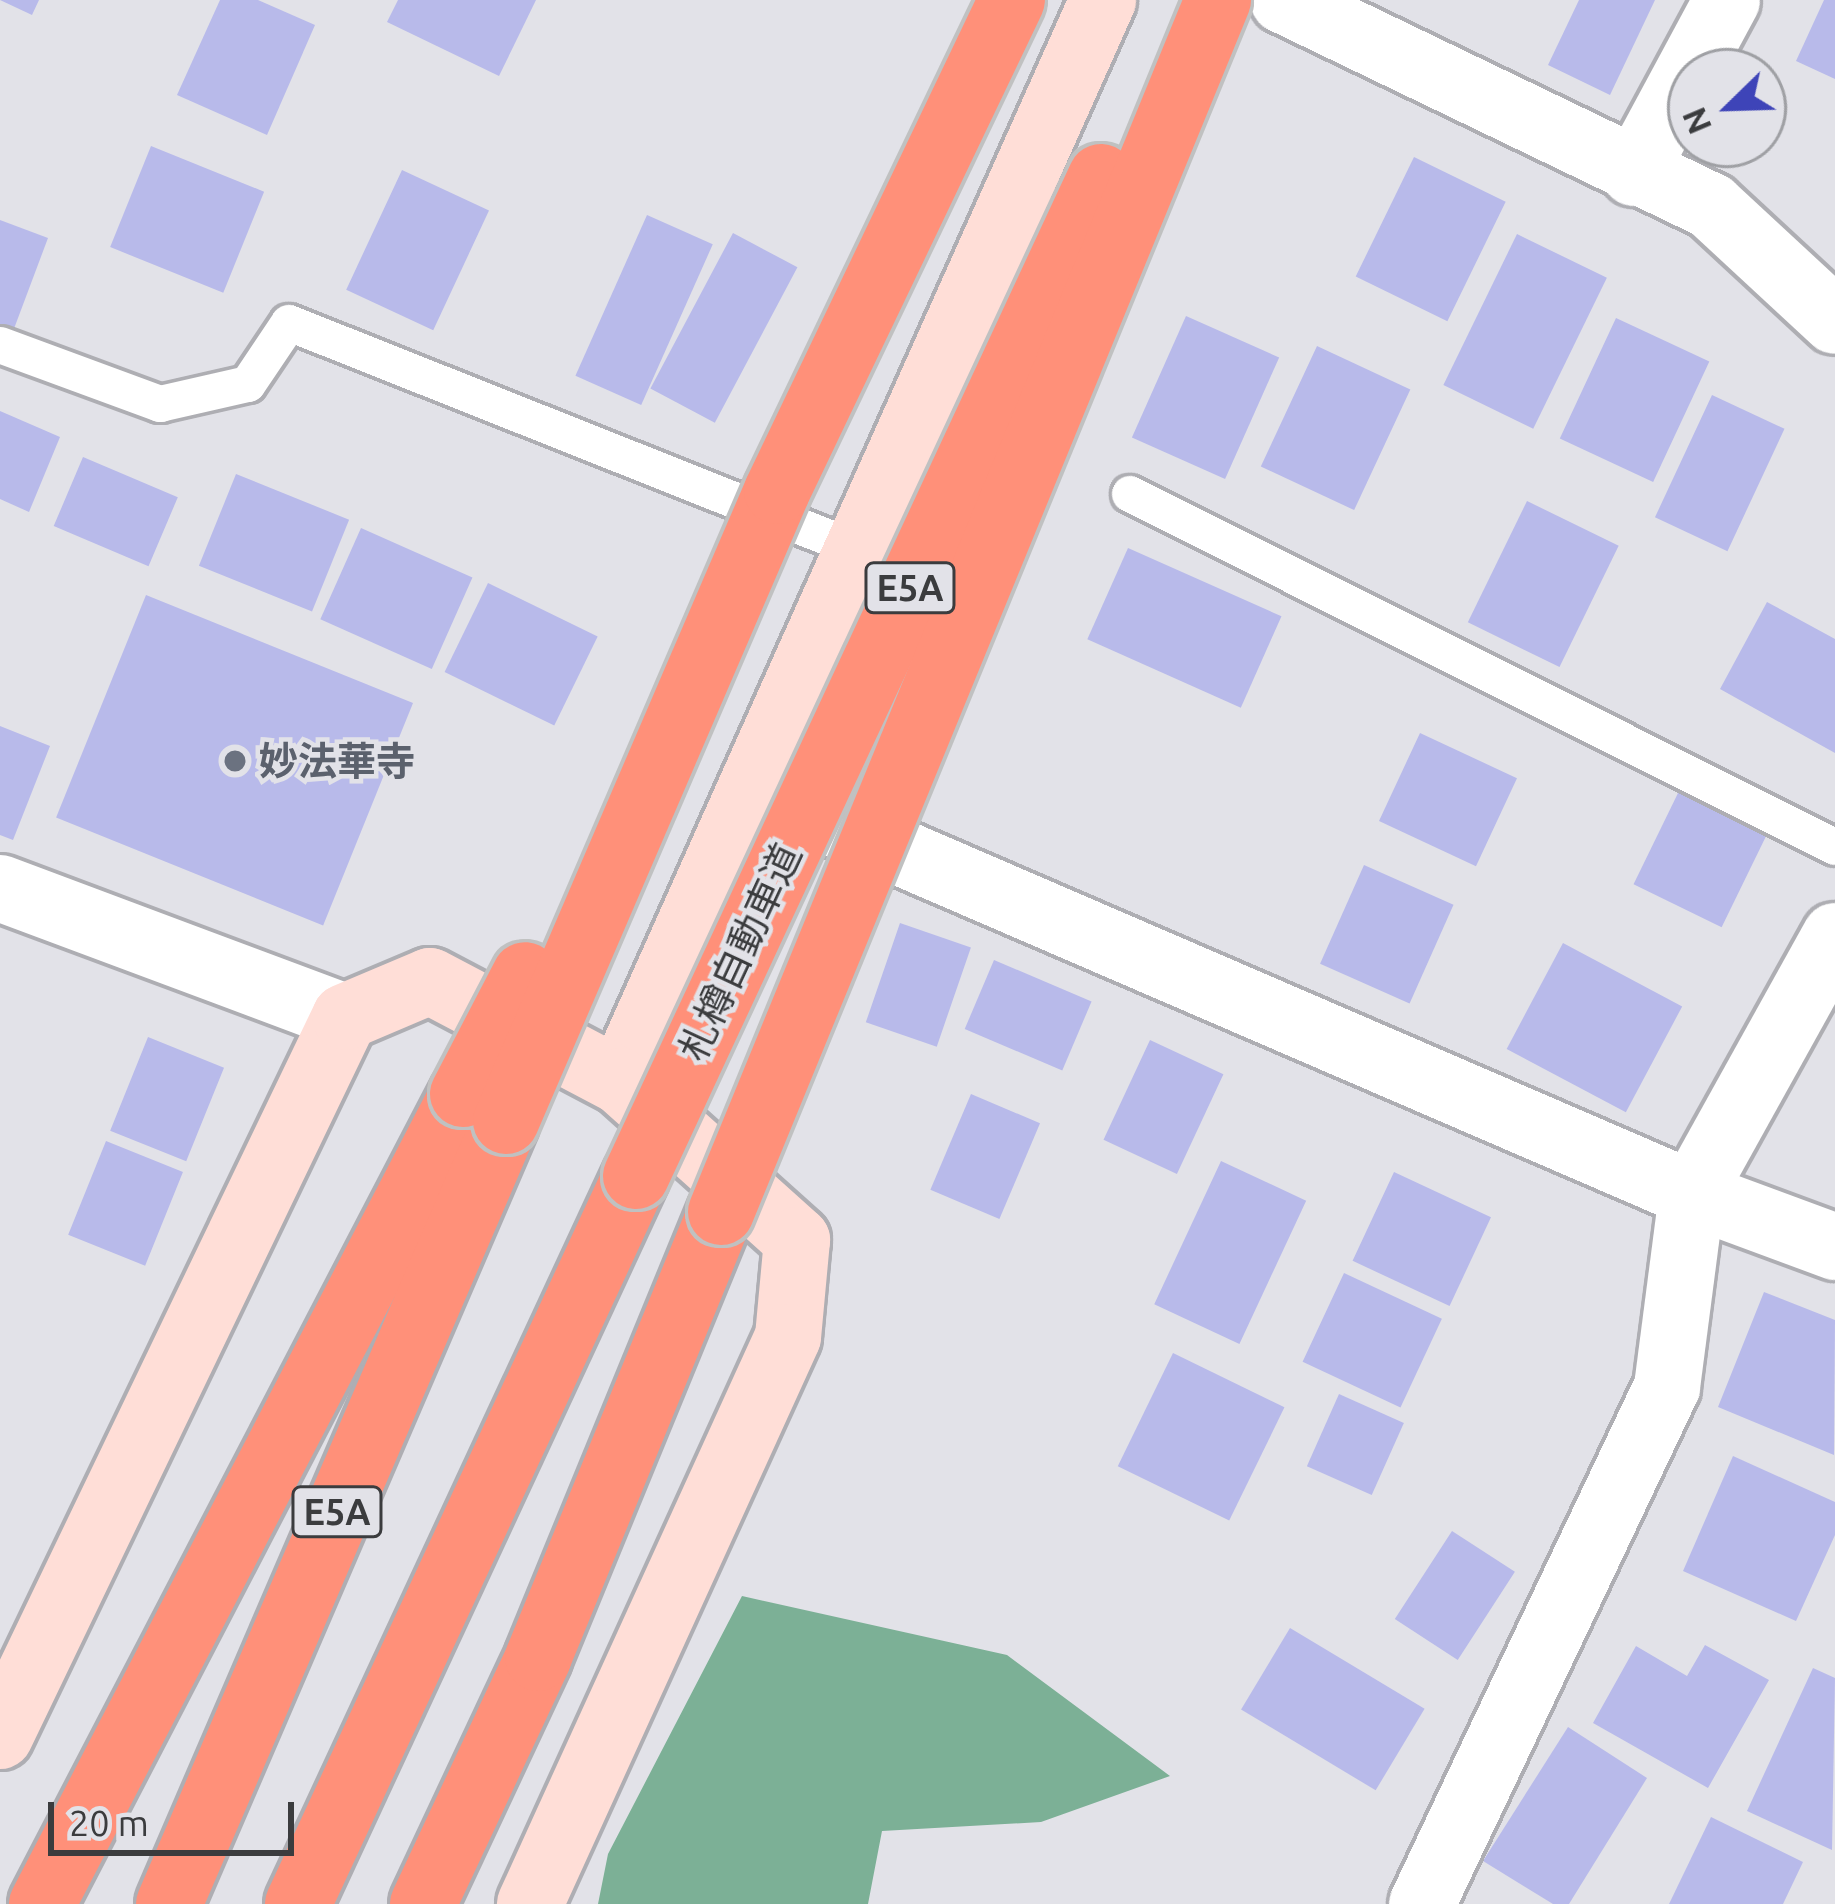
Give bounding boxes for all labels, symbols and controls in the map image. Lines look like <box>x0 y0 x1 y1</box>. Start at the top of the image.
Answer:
north arrow <box>1667 48 1787 168</box>
text: N <box>1674 103 1718 140</box>
road number: E5A <box>862 558 958 618</box>
place label: 妙法華寺 <box>259 738 415 784</box>
marker: 妙法華寺 <box>222 748 248 774</box>
street label: 札樽自動車道 <box>669 836 811 1068</box>
road number: E5A <box>289 1482 385 1542</box>
scale bar <box>54 1778 300 1852</box>
text: 20 m <box>69 1802 149 1843</box>

